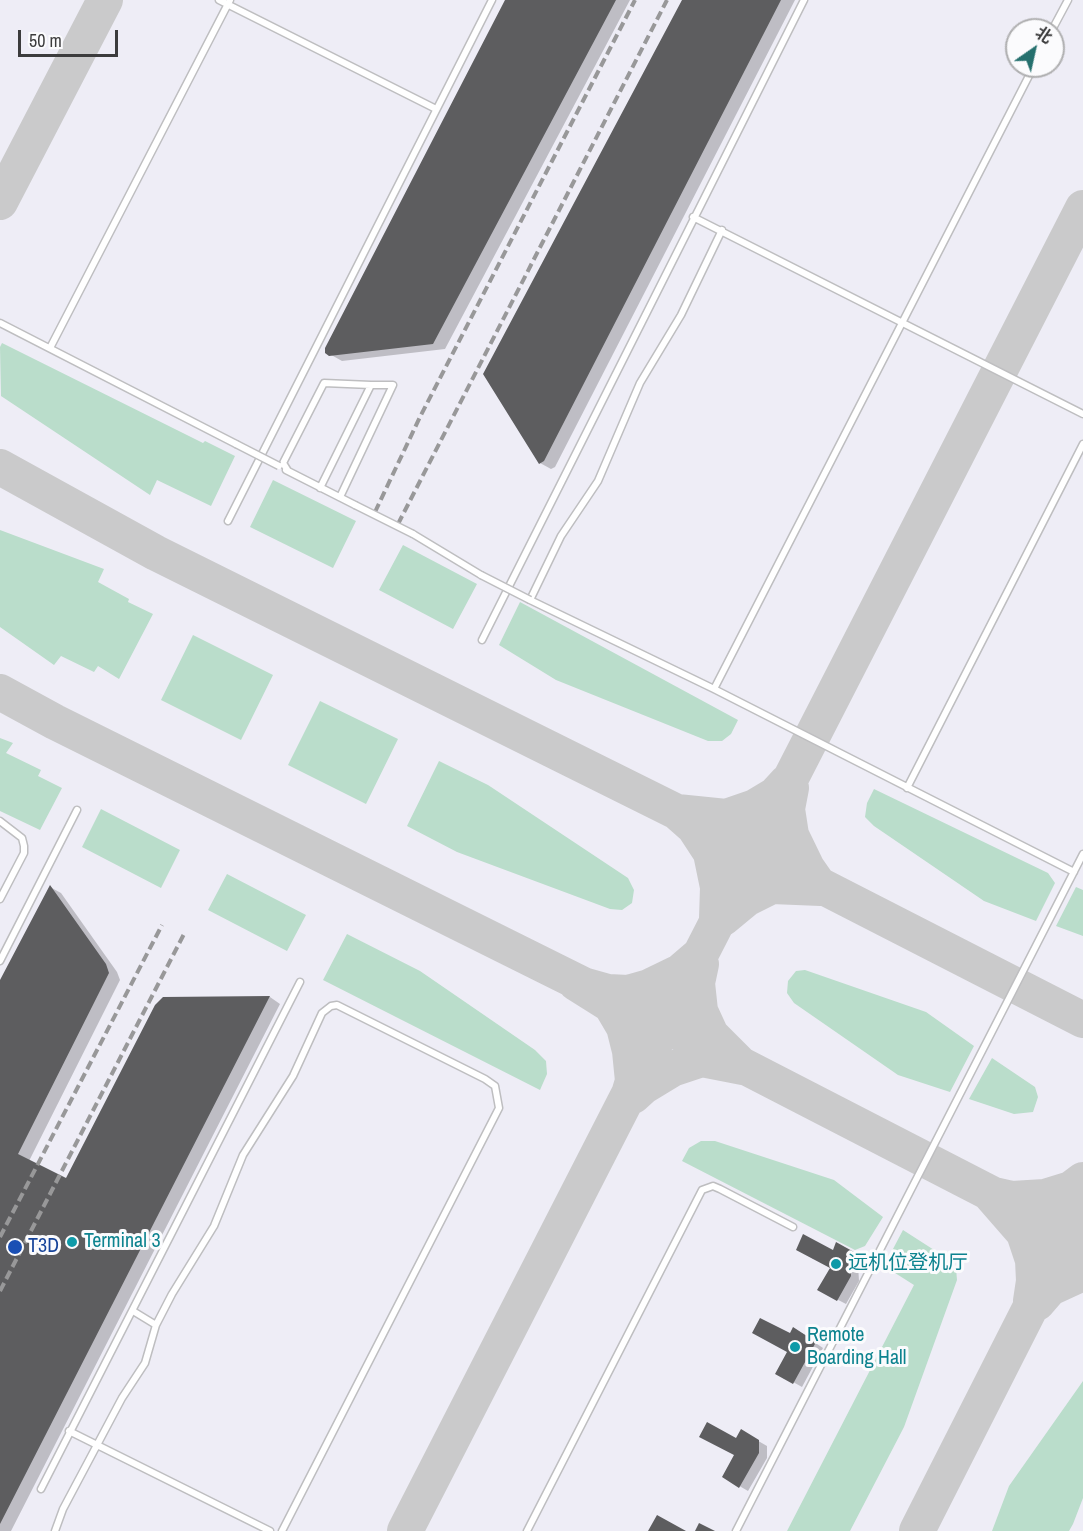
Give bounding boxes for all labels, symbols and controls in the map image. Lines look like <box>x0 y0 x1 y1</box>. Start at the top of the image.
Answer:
scale bar <box>21 18 122 56</box>
north arrow <box>1005 18 1065 78</box>
text: 北 <box>1031 21 1057 48</box>
text: 50 m <box>29 28 62 53</box>
place label: Terminal 3 <box>84 1230 161 1254</box>
place label: T3D <box>28 1235 59 1259</box>
marker: Terminal 3 <box>65 1235 79 1249</box>
marker: T3D <box>6 1238 24 1256</box>
place label: 远机位登机厅 <box>848 1252 968 1276</box>
marker: 远机位登机厅 <box>829 1257 843 1271</box>
place label: Remote Boarding Hall <box>807 1324 906 1371</box>
marker: Remote Boarding Hall <box>788 1340 802 1354</box>

